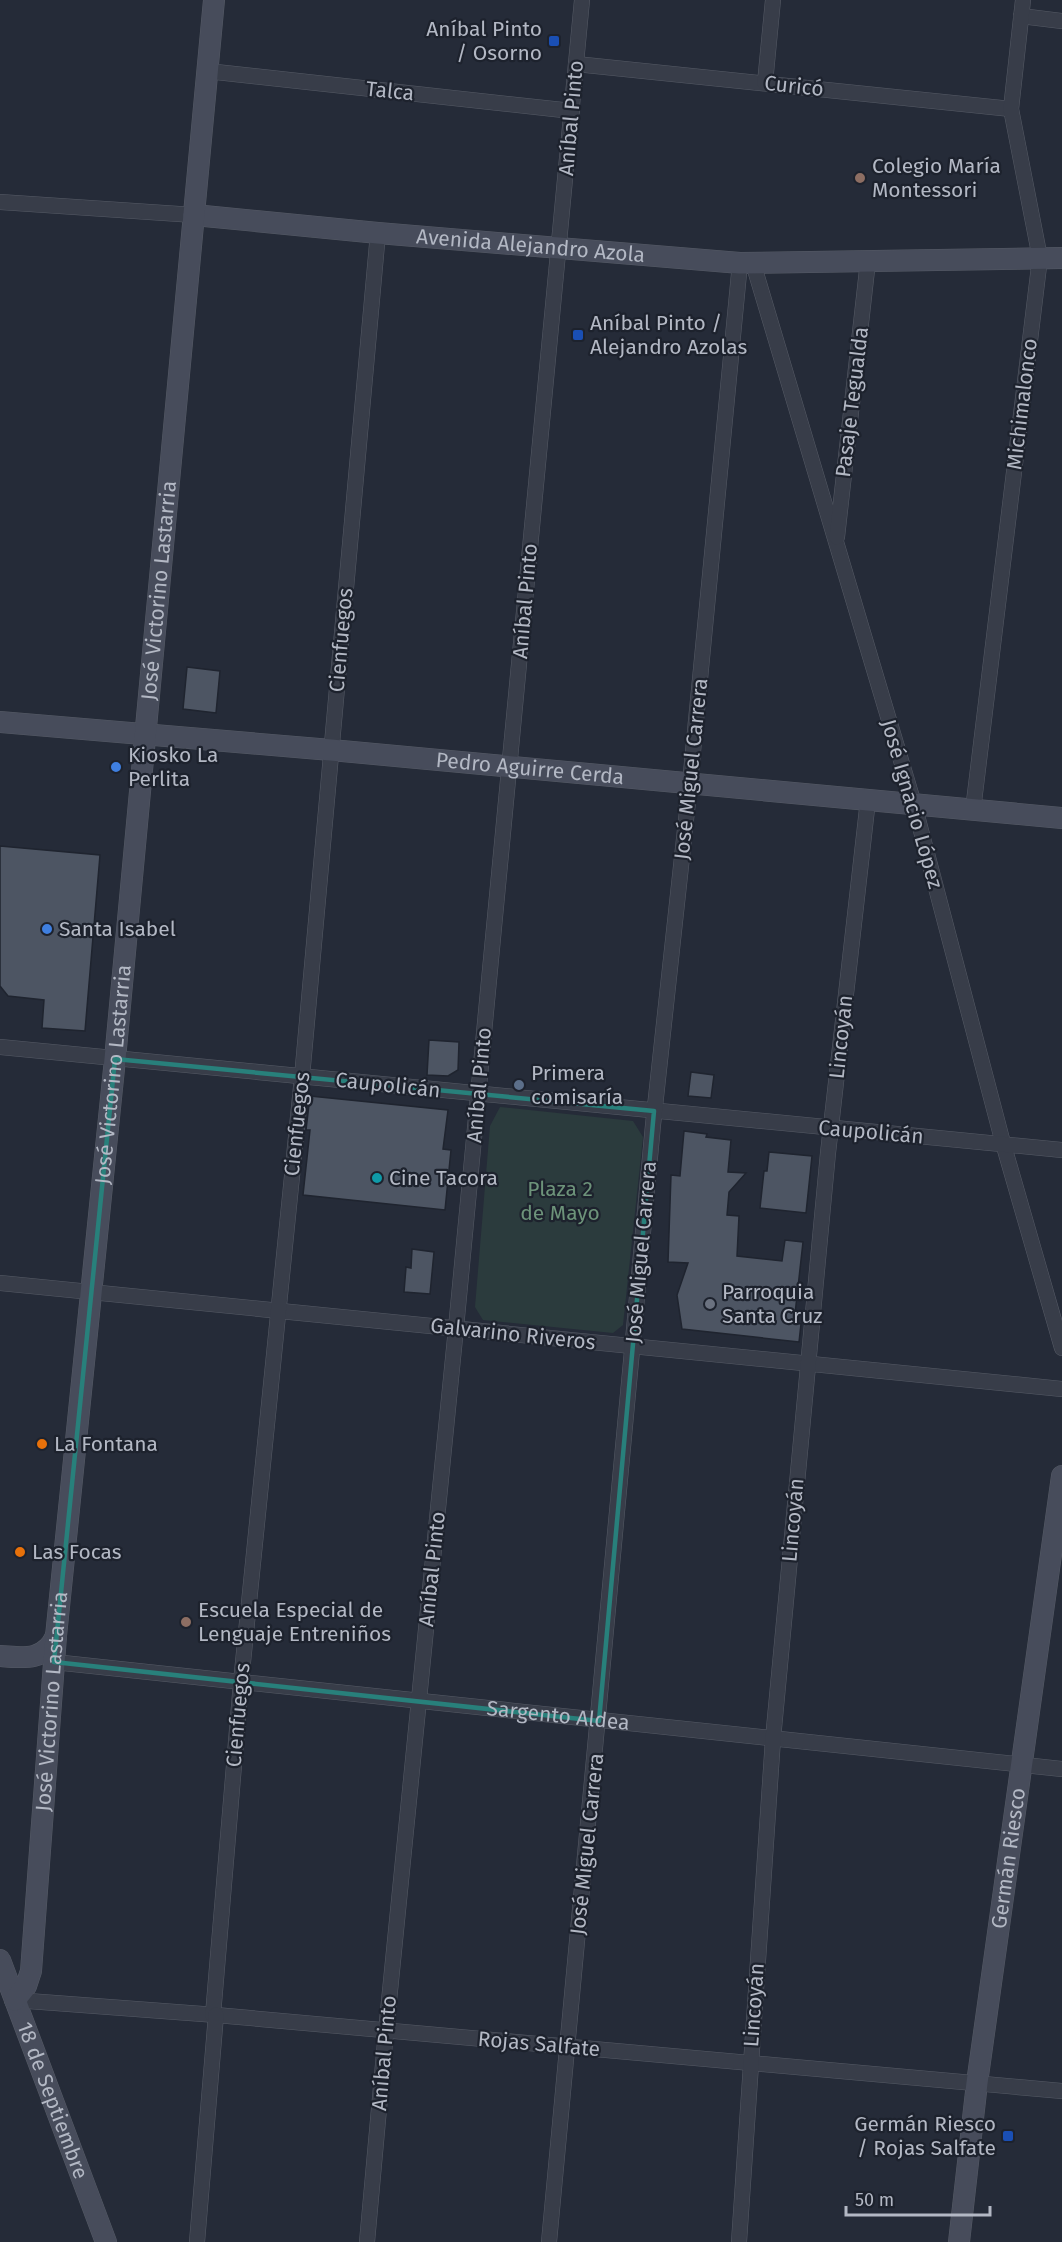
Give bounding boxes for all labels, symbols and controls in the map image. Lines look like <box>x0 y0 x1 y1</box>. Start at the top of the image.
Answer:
place label: Aníbal Pinto / Osorno <box>426 16 542 66</box>
marker: Aníbal Pinto / Osorno <box>547 34 561 48</box>
street label: Aníbal Pinto <box>553 59 589 177</box>
street label: Curicó <box>763 70 825 102</box>
street label: Talca <box>365 76 415 106</box>
place label: Colegio María Montessori <box>872 153 1001 203</box>
marker: Colegio María Montessori <box>853 171 867 185</box>
street label: Avenida Alejandro Azola <box>415 223 646 268</box>
place label: Aníbal Pinto / Alejandro Azolas <box>590 310 748 360</box>
street label: Pasaje Tegualda <box>830 325 874 479</box>
marker: Aníbal Pinto / Alejandro Azolas <box>571 328 585 342</box>
street label: Michimalonco <box>1001 337 1043 471</box>
street label: José Victorino Lastarria <box>136 480 182 702</box>
street label: Aníbal Pinto <box>507 542 543 660</box>
street label: Cienfuegos <box>323 586 359 693</box>
street label: José Miguel Carrera <box>669 677 713 861</box>
street label: José Ignacio López <box>875 716 949 892</box>
place label: Kiosko La Perlita <box>128 742 218 792</box>
street label: Pedro Aguirre Cerda <box>435 747 625 790</box>
marker: Kiosko La Perlita <box>109 760 123 774</box>
place label: Santa Isabel <box>59 916 176 942</box>
marker: Santa Isabel <box>40 922 54 936</box>
street label: José Victorino Lastarria <box>89 963 137 1186</box>
street label: Lincoyán <box>824 994 858 1080</box>
street label: Aníbal Pinto <box>461 1026 497 1144</box>
place label: Primera comisaría <box>531 1060 623 1110</box>
street label: Caupolicán <box>334 1067 442 1103</box>
street label: Cienfuegos <box>279 1070 315 1177</box>
marker: Primera comisaría <box>512 1078 526 1092</box>
street label: Caupolicán <box>817 1114 925 1150</box>
street label: José Miguel Carrera <box>620 1160 662 1344</box>
place label: Cine Tacora <box>389 1165 498 1191</box>
marker: Cine Tacora <box>370 1171 384 1185</box>
park label: Plaza 2 de Mayo <box>520 1176 600 1226</box>
place label: Parroquia Santa Cruz <box>722 1279 823 1329</box>
marker: Parroquia Santa Cruz <box>703 1297 717 1311</box>
street label: Galvarino Riveros <box>429 1312 597 1356</box>
place label: La Fontana <box>54 1431 158 1457</box>
marker: La Fontana <box>35 1437 49 1451</box>
street label: Lincoyán <box>776 1477 810 1563</box>
street label: Aníbal Pinto <box>413 1510 451 1628</box>
place label: Las Focas <box>32 1539 122 1565</box>
marker: Las Focas <box>13 1545 27 1559</box>
street label: José Victorino Lastarria <box>30 1590 73 1812</box>
place label: Escuela Especial de Lenguaje Entreniños <box>198 1597 391 1647</box>
marker: Escuela Especial de Lenguaje Entreniños <box>179 1615 193 1629</box>
street label: Cienfuegos <box>220 1661 256 1768</box>
street label: Sargento Aldea <box>485 1695 631 1736</box>
street label: José Miguel Carrera <box>565 1752 609 1936</box>
street label: Germán Riesco <box>986 1786 1031 1930</box>
street label: Lincoyán <box>738 1962 770 2048</box>
street label: Aníbal Pinto <box>366 1994 402 2112</box>
street label: 18 de Septiembre <box>11 2018 94 2183</box>
street label: Rojas Salfate <box>477 2026 601 2062</box>
place label: Germán Riesco / Rojas Salfate <box>854 2111 996 2161</box>
marker: Germán Riesco / Rojas Salfate <box>1001 2129 1015 2143</box>
scale bar <box>846 2179 990 2217</box>
text: 50 m <box>855 2189 894 2211</box>

